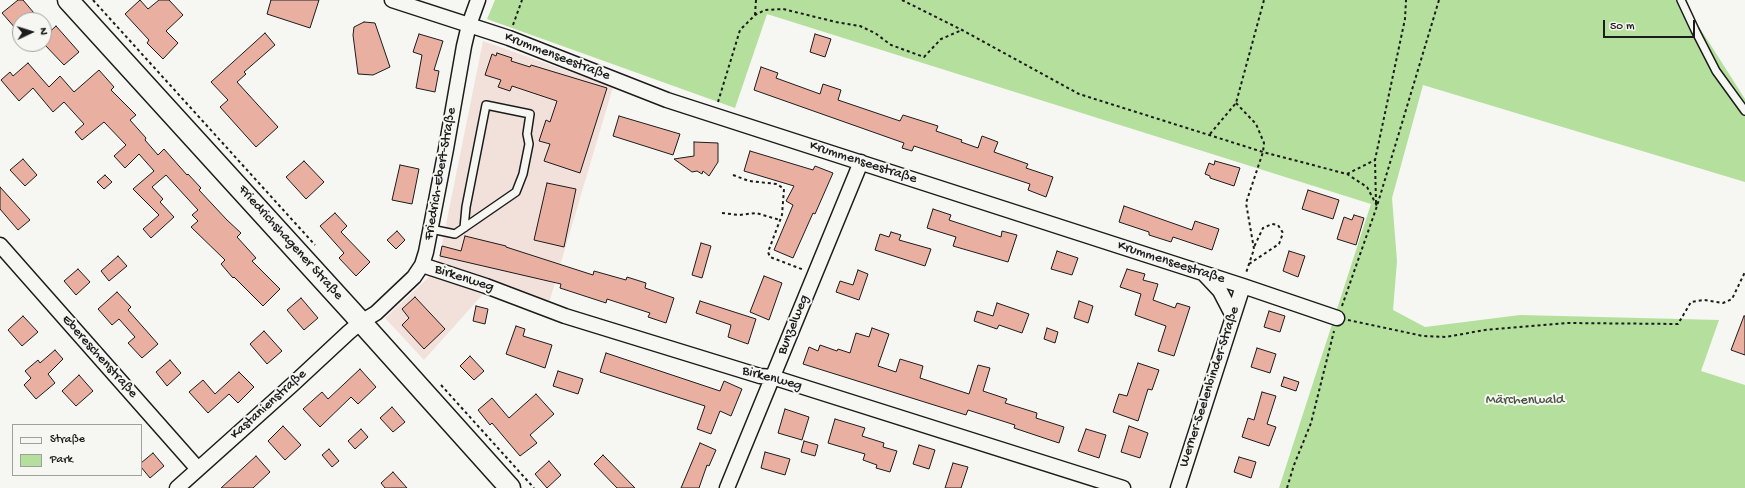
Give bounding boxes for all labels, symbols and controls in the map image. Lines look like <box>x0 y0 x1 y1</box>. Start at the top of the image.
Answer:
north arrow <box>12 12 52 52</box>
scale bar <box>1605 12 1697 38</box>
text: 50 m <box>1610 20 1635 34</box>
text: N <box>37 27 49 35</box>
street label: Krummenseestraße <box>502 29 612 85</box>
street label: Friedrich-Ebert-Straße <box>421 106 461 242</box>
street label: Krummenseestraße <box>807 138 919 188</box>
street label: Friedrichshagener Straße <box>234 182 346 304</box>
street label: Krummenseestraße <box>1115 238 1227 288</box>
street label: Birkenweg <box>432 262 496 296</box>
street label: Bunzelweg <box>774 293 814 357</box>
street label: Werner-Seelenbinder-Straße <box>1176 305 1244 469</box>
street label: Ebereschenstraße <box>57 312 141 402</box>
street label: Birkenweg <box>740 363 804 395</box>
street label: Kastanienstraße <box>227 366 311 444</box>
park label: Märchenwald <box>1486 393 1564 409</box>
legend <box>12 424 142 476</box>
text: Straße <box>50 433 85 447</box>
text: Park <box>50 453 73 467</box>

